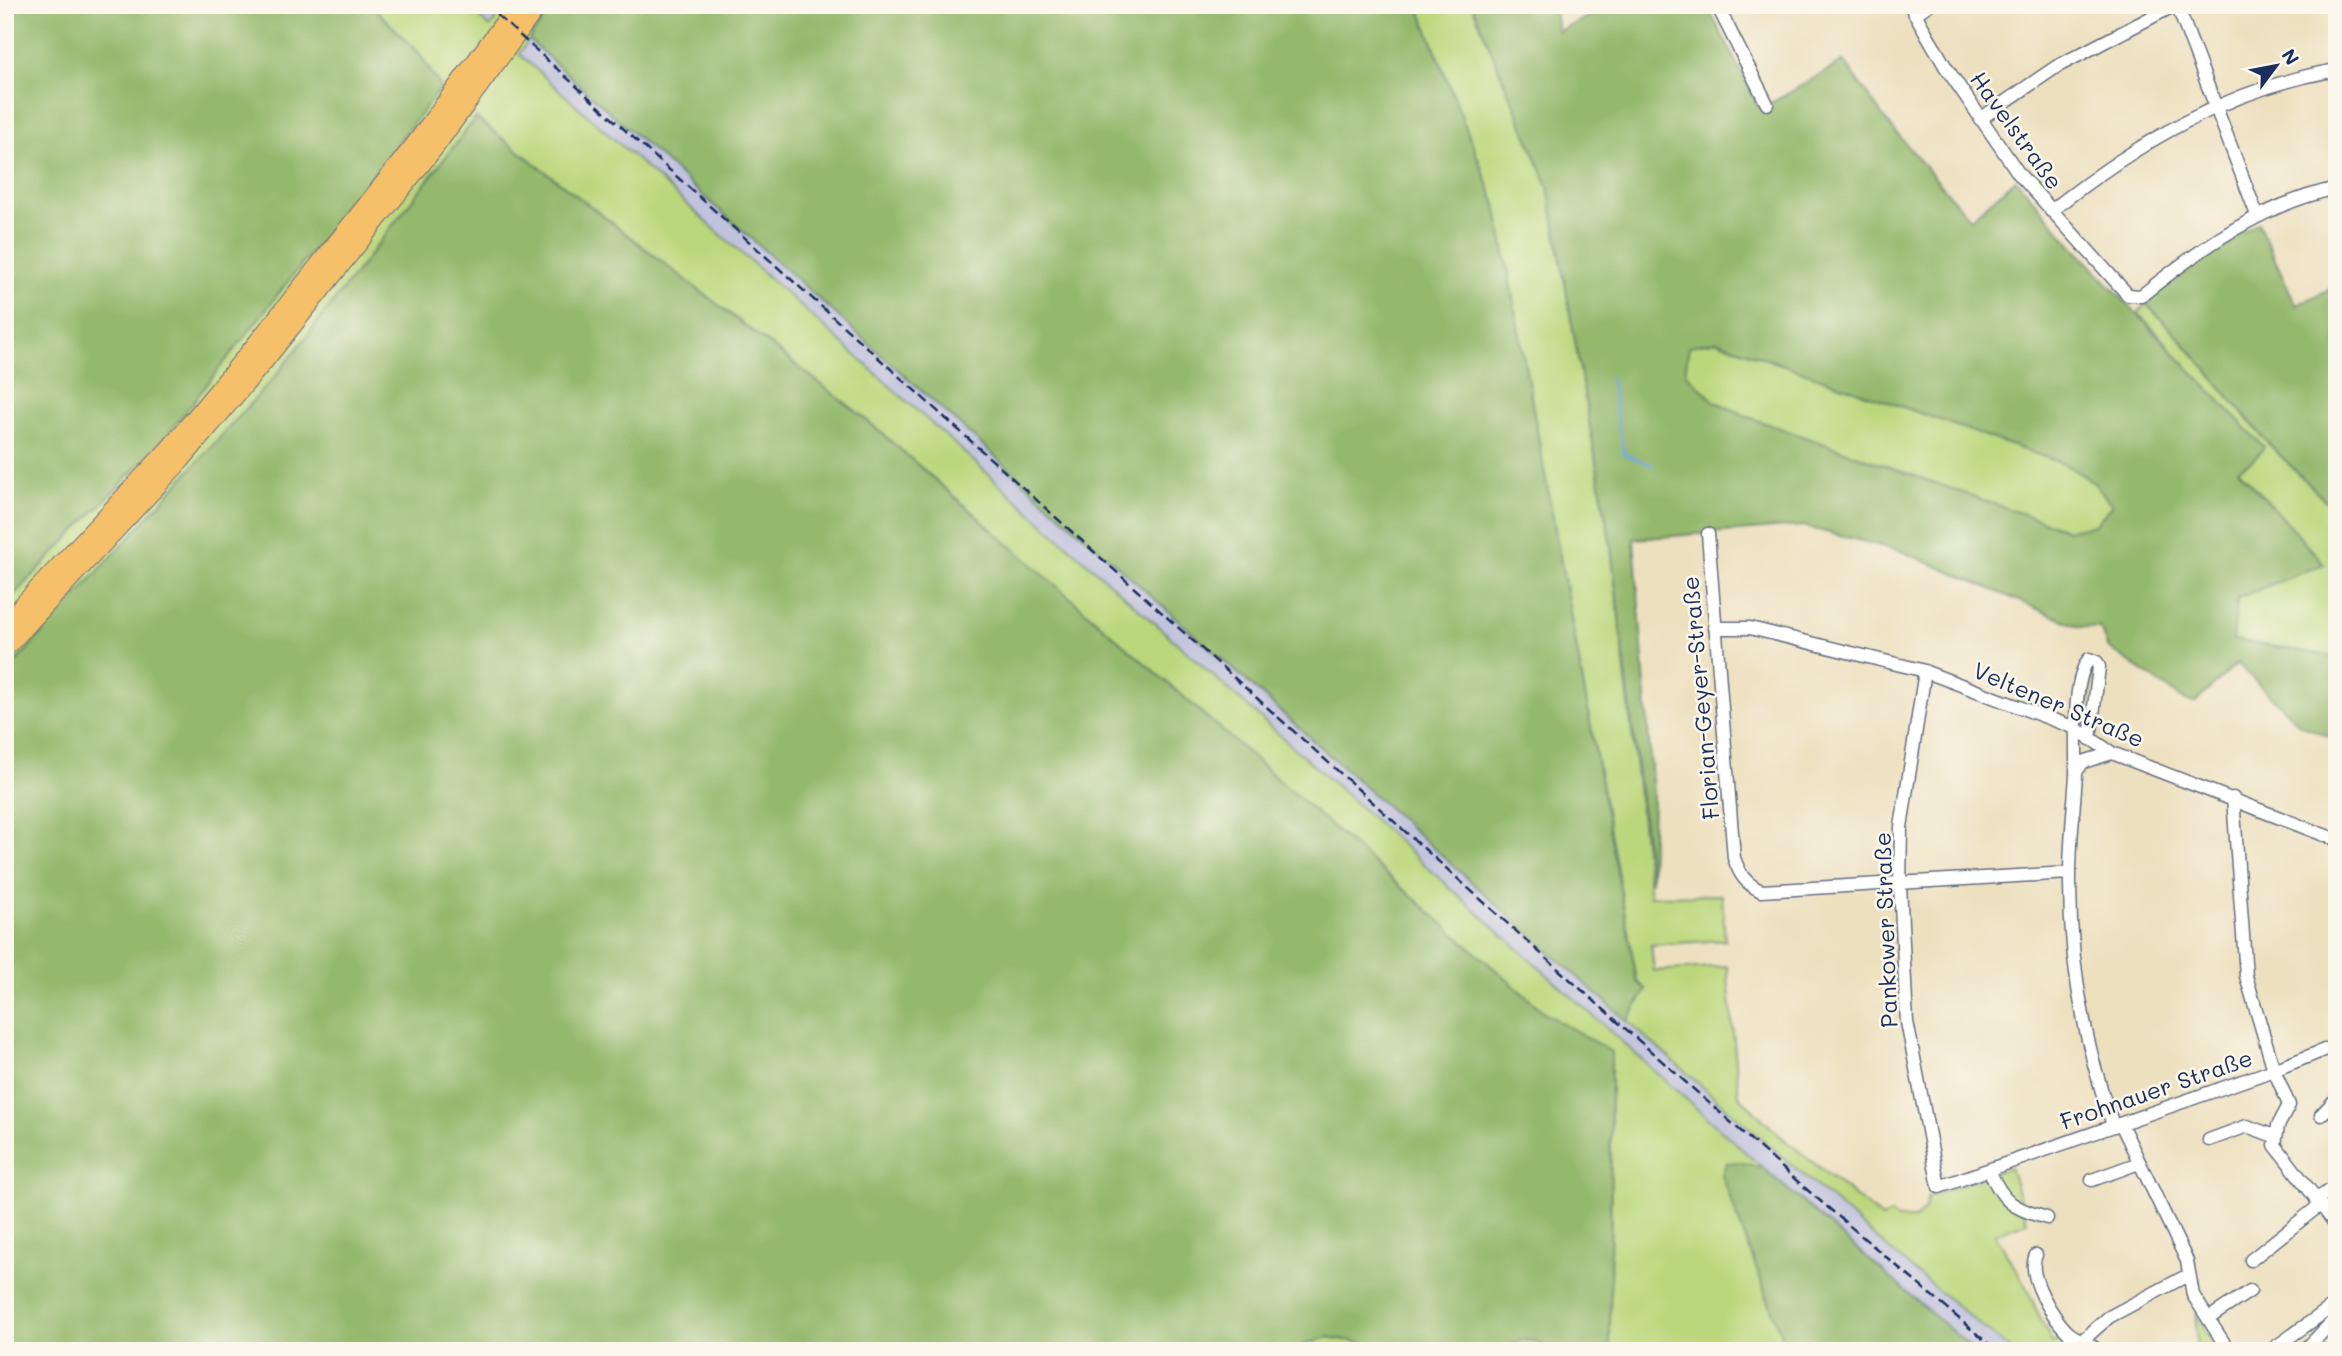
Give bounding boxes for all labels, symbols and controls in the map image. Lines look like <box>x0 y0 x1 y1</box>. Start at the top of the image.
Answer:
north arrow <box>2240 32 2310 102</box>
text: N <box>2276 44 2305 69</box>
street label: Havelstraße <box>1964 65 2070 195</box>
street label: Florian-Geyer-Straße <box>1674 575 1726 821</box>
street label: Veltener Straße <box>1969 654 2149 754</box>
street label: Pankower Straße <box>1867 832 1903 1028</box>
street label: Frohnauer Straße <box>2056 1042 2256 1136</box>

